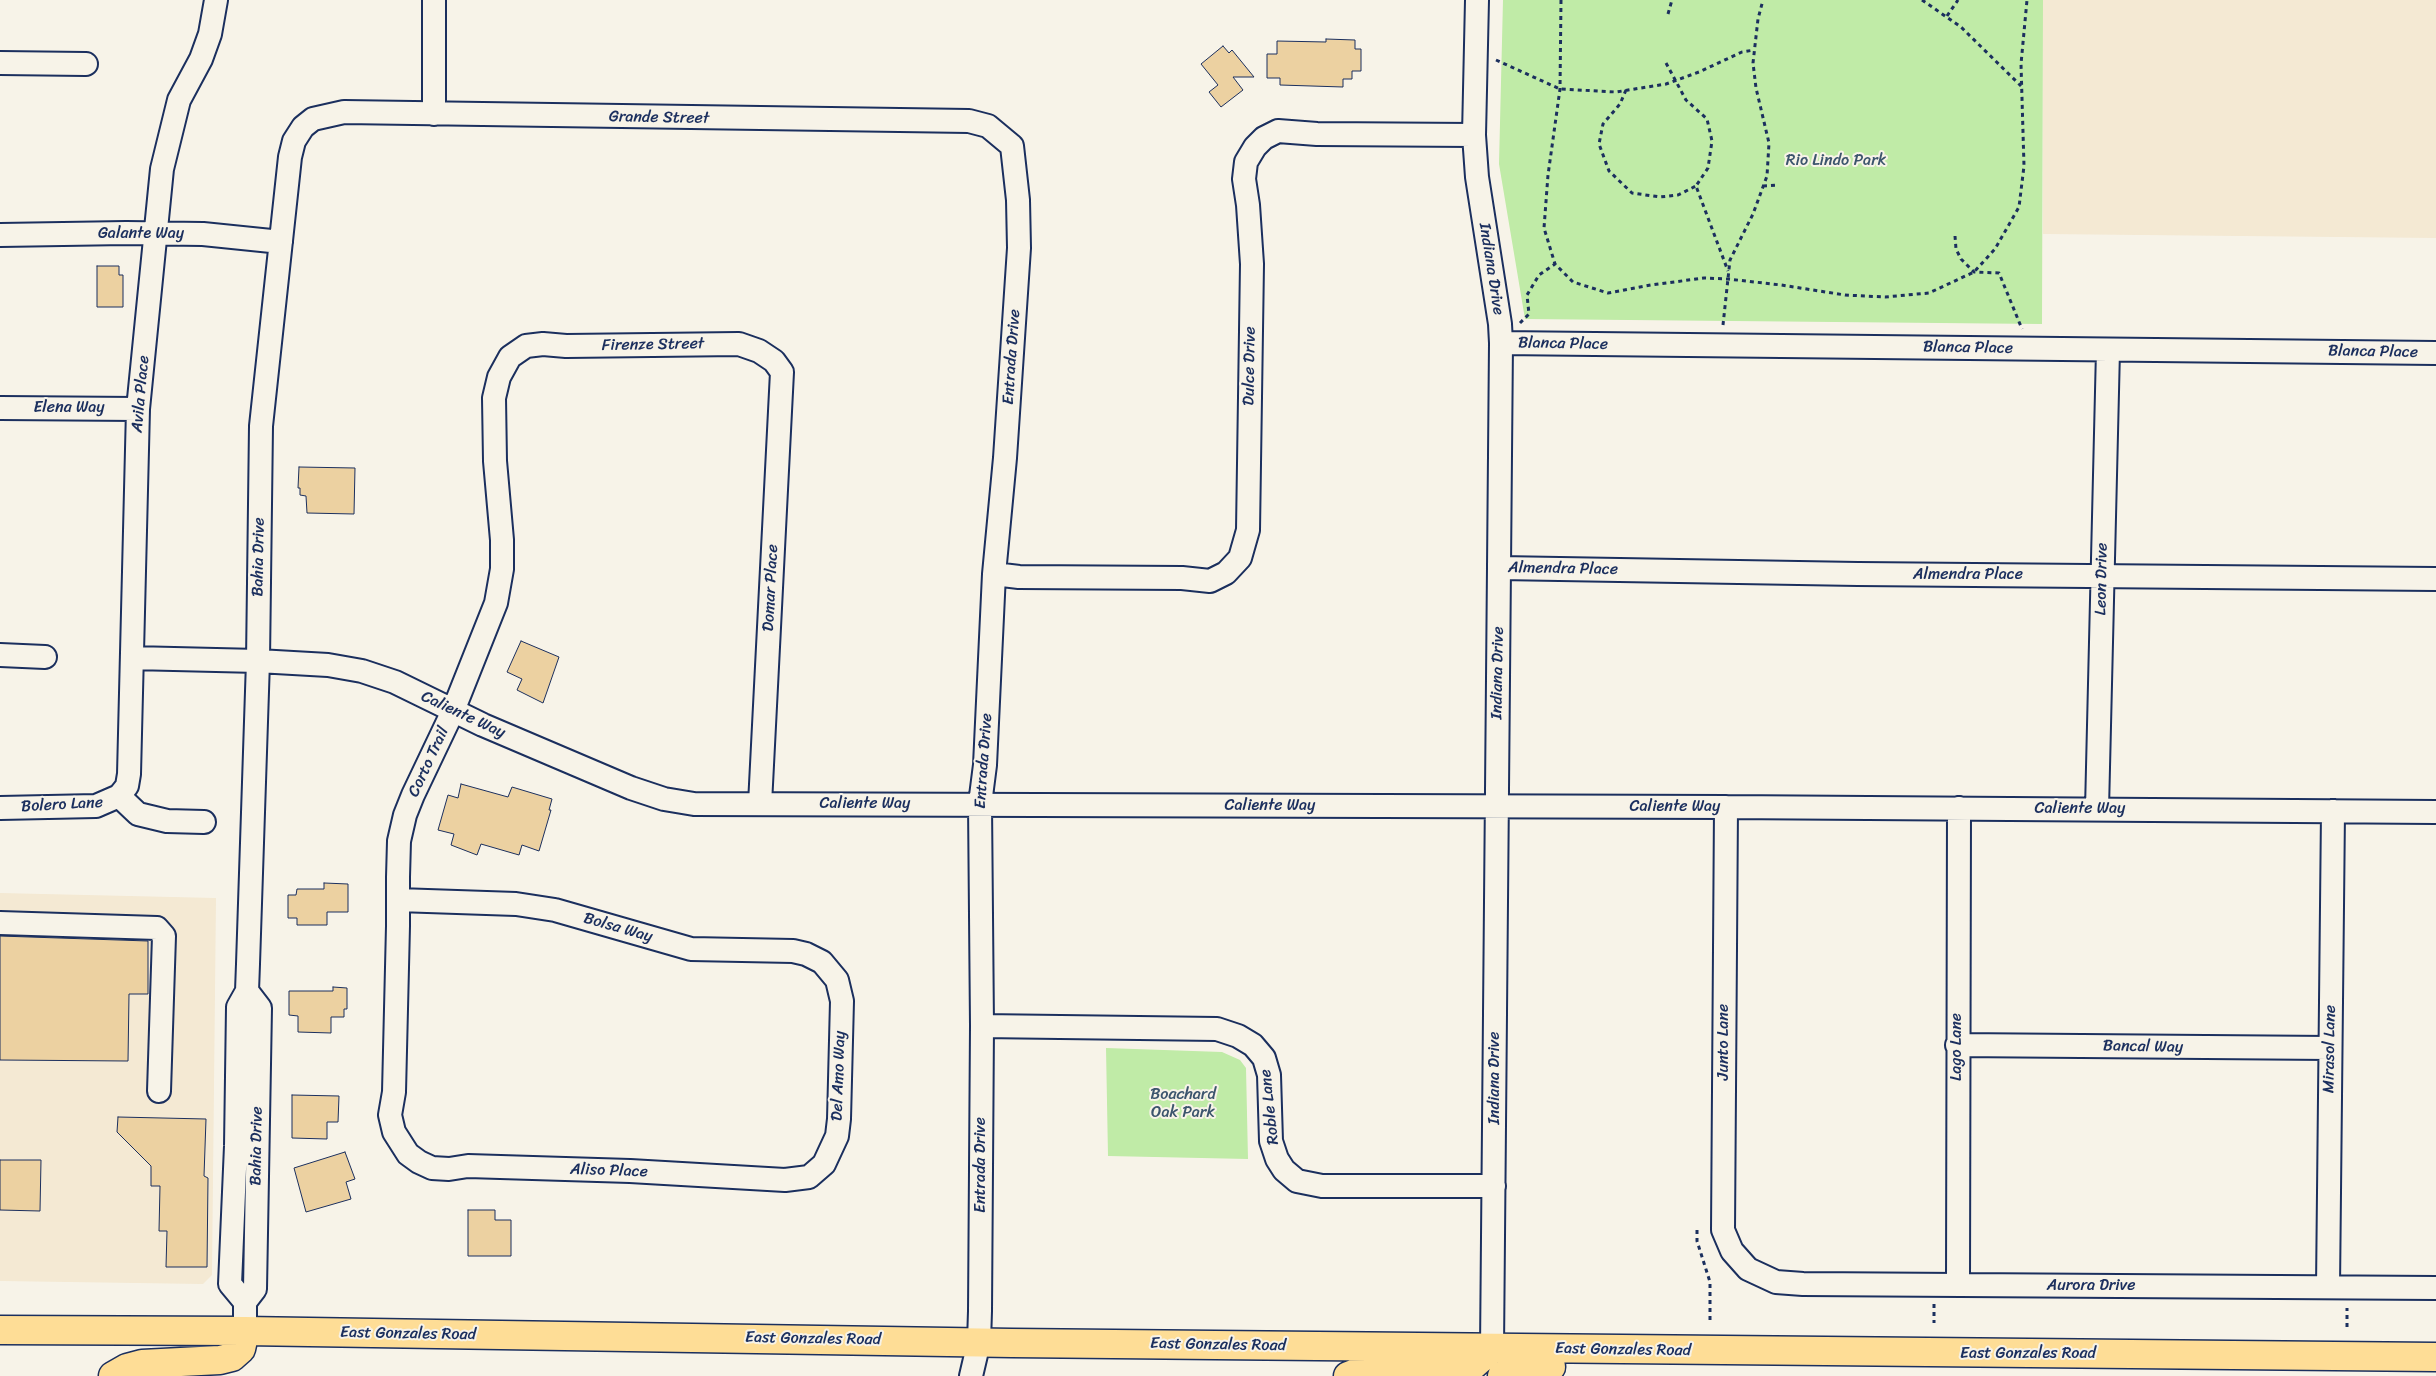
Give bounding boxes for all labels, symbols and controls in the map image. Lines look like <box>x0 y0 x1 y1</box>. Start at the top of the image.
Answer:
street label: Grande Street <box>609 108 709 128</box>
park label: Rio Lindo Park <box>1786 151 1886 171</box>
street label: Indiana Drive <box>1474 222 1508 316</box>
street label: Galante Way <box>98 224 184 244</box>
street label: Entrada Drive <box>999 308 1025 406</box>
street label: Dulce Drive <box>1240 326 1260 406</box>
street label: Blanca Place <box>1518 334 1608 354</box>
street label: Firenze Street <box>602 335 704 355</box>
street label: Blanca Place <box>1923 338 2013 358</box>
street label: Blanca Place <box>2328 342 2418 362</box>
street label: Avila Place <box>128 355 154 433</box>
street label: Elena Way <box>33 398 105 418</box>
street label: Bahia Drive <box>249 517 269 597</box>
street label: Leon Drive <box>2092 542 2112 616</box>
street label: Domar Place <box>759 544 783 632</box>
street label: Almendra Place <box>1508 558 1618 580</box>
street label: Almendra Place <box>1913 565 2023 585</box>
street label: Indiana Drive <box>1488 626 1508 720</box>
street label: Caliente Way <box>418 687 508 743</box>
street label: Entrada Drive <box>971 712 997 810</box>
street label: Corto Trail <box>404 724 454 800</box>
street label: Bolero Lane <box>21 793 103 817</box>
street label: Caliente Way <box>820 794 910 814</box>
street label: Caliente Way <box>1225 796 1315 816</box>
street label: Caliente Way <box>1630 797 1720 817</box>
street label: Caliente Way <box>2035 799 2125 819</box>
street label: Bolsa Way <box>581 909 655 947</box>
street label: Junto Lane <box>1714 1004 1734 1080</box>
street label: Mirasol Lane <box>2320 1005 2340 1093</box>
street label: Lago Lane <box>1947 1013 1967 1081</box>
street label: Del Amo Way <box>828 1031 850 1121</box>
street label: Indiana Drive <box>1485 1032 1505 1124</box>
street label: Bancal Way <box>2103 1037 2183 1057</box>
street label: Roble Lane <box>1256 1068 1284 1146</box>
park label: Boachard Oak Park <box>1150 1085 1216 1123</box>
street label: Bahia Drive <box>247 1106 267 1186</box>
street label: Entrada Drive <box>971 1117 991 1213</box>
street label: Aliso Place <box>570 1160 648 1182</box>
street label: Aurora Drive <box>2047 1276 2135 1296</box>
street label: East Gonzales Road <box>340 1323 476 1345</box>
street label: East Gonzales Road <box>745 1328 881 1350</box>
street label: East Gonzales Road <box>1150 1334 1286 1356</box>
street label: East Gonzales Road <box>1555 1339 1691 1361</box>
street label: East Gonzales Road <box>1960 1344 2096 1364</box>

